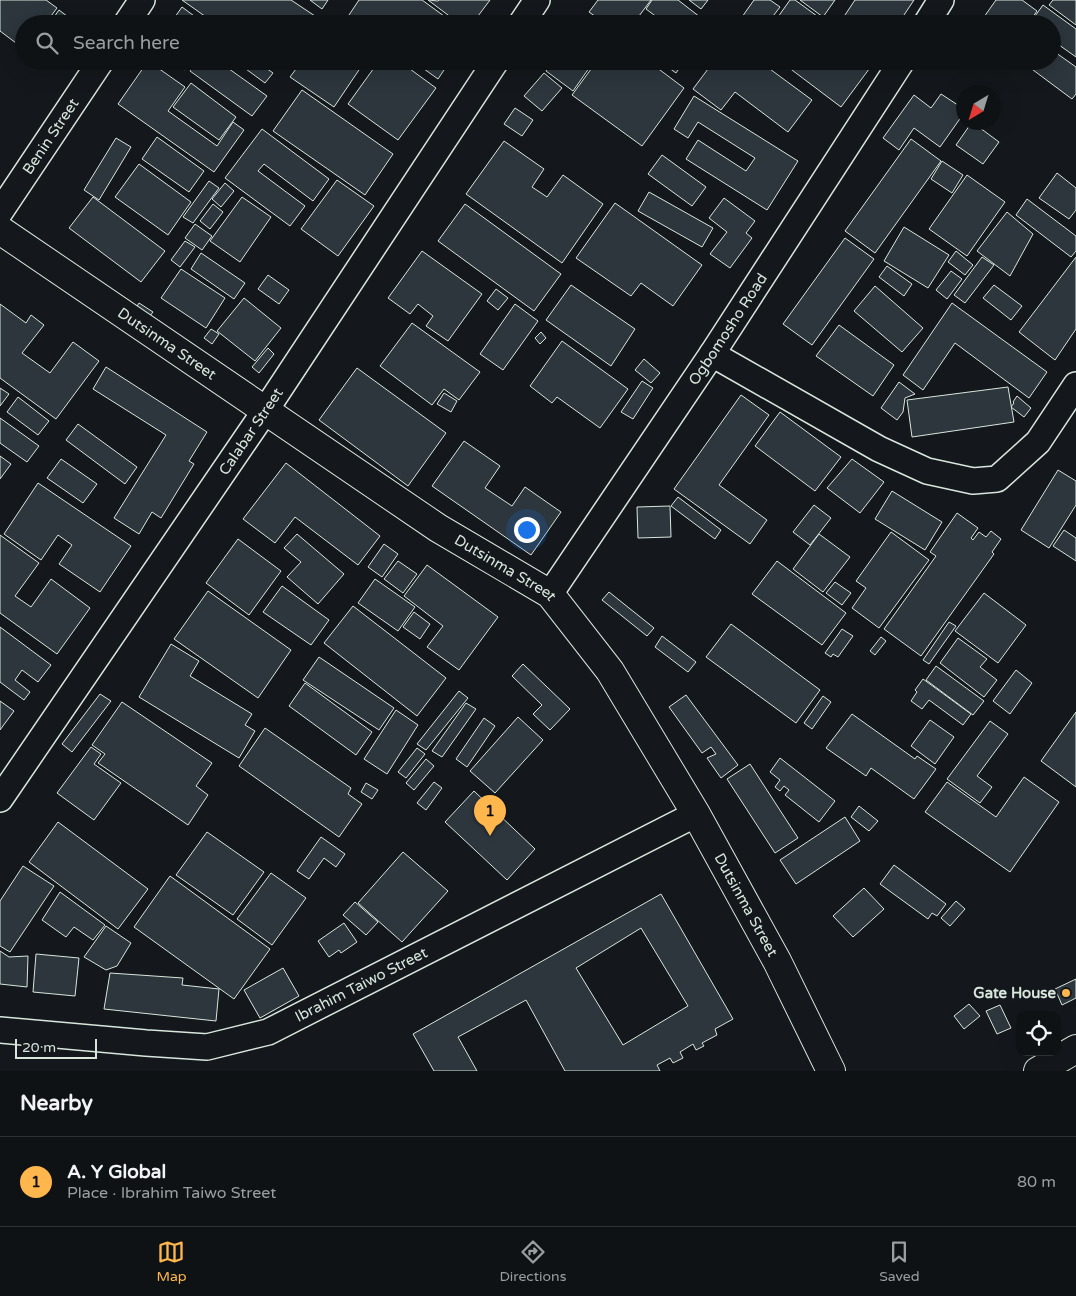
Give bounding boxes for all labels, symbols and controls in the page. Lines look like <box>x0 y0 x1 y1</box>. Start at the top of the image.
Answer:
search box <box>15 15 1061 70</box>
icon: search <box>33 29 61 57</box>
text: Search here <box>73 32 180 54</box>
north arrow <box>956 85 1001 130</box>
street label: Benin Street <box>19 95 83 178</box>
street label: Ogbomosho Road <box>685 270 771 388</box>
street label: Dutsinma Street <box>114 304 220 384</box>
street label: Calabar Street <box>215 384 287 479</box>
your location <box>514 517 540 543</box>
street label: Dutsinma Street <box>451 531 561 604</box>
pin: 1 <box>474 795 506 836</box>
street label: Dutsinma Street <box>710 850 782 960</box>
street label: Ibrahim Taiwo Street <box>292 943 431 1026</box>
place label: Gate House <box>973 984 1057 1002</box>
marker: Gate House <box>1060 987 1072 999</box>
map controls <box>1016 1011 1061 1056</box>
button: locate <box>1016 1011 1061 1056</box>
scale bar <box>15 1036 98 1059</box>
text: 20 m <box>22 1039 56 1056</box>
text: Nearby <box>20 1091 93 1116</box>
text: A. Y Global <box>67 1161 166 1183</box>
text: 1 <box>31 1172 41 1192</box>
text: 80 m <box>1017 1172 1056 1192</box>
text: Place · Ibrahim Taiwo Street <box>67 1183 276 1203</box>
tab: Map <box>156 1238 187 1285</box>
tab: Directions <box>499 1238 566 1285</box>
tab: Saved <box>879 1238 920 1285</box>

